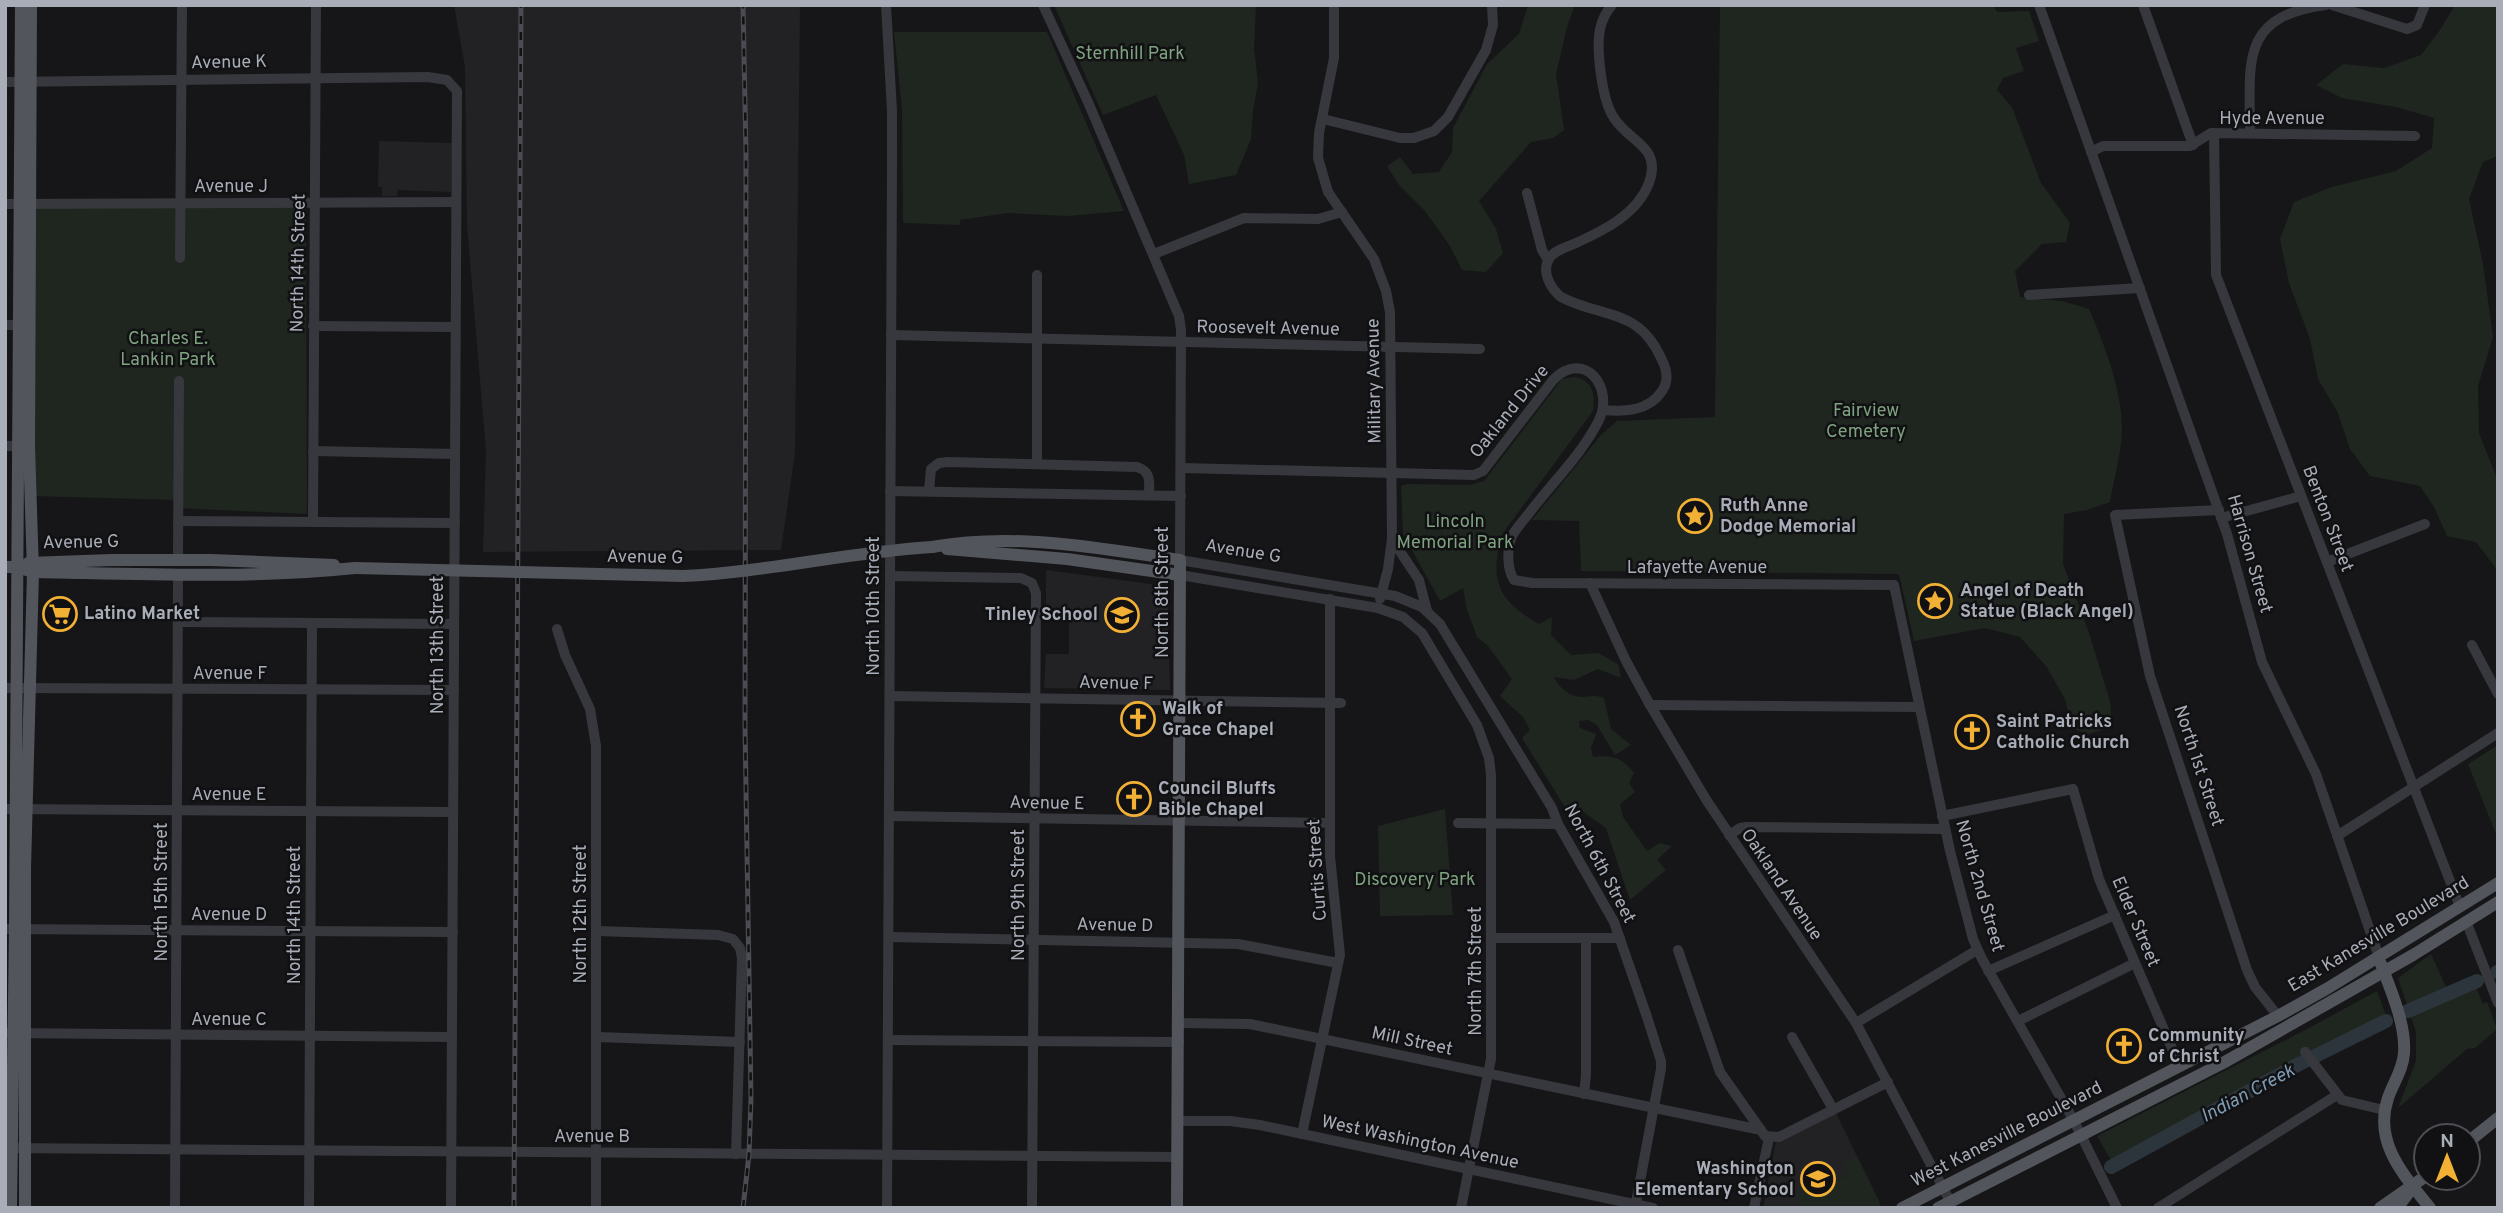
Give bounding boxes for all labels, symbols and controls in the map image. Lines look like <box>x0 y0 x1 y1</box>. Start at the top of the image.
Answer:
park label: Sternhill Park <box>1075 43 1185 66</box>
street label: Avenue K <box>191 51 267 75</box>
street label: Hyde Avenue <box>2219 108 2325 131</box>
street label: Avenue J <box>194 176 268 199</box>
street label: North 14th Street <box>286 193 312 333</box>
street label: Roosevelt Avenue <box>1196 316 1340 342</box>
street label: Military Avenue <box>1362 318 1388 444</box>
park label: Charles E. Lankin Park <box>120 328 216 372</box>
street label: Oakland Drive <box>1465 361 1555 463</box>
park label: Fairview Cemetery <box>1826 400 1906 444</box>
street label: Benton Street <box>2296 463 2358 575</box>
street label: Harrison Street <box>2221 492 2277 616</box>
place label: Ruth Anne Dodge Memorial <box>1720 495 1856 539</box>
place icon: Ruth Anne Dodge Memorial <box>1676 497 1714 535</box>
park label: Lincoln Memorial Park <box>1397 511 1513 555</box>
street label: North 8th Street <box>1152 526 1175 658</box>
street label: Avenue G <box>42 531 120 555</box>
street label: Avenue G <box>1203 535 1283 569</box>
street label: North 10th Street <box>863 536 886 676</box>
street label: Avenue G <box>606 546 684 570</box>
street label: Lafayette Avenue <box>1627 557 1767 580</box>
street label: North 13th Street <box>427 576 450 714</box>
place label: Angel of Death Statue (Black Angel) <box>1960 580 2134 624</box>
place icon: Angel of Death Statue (Black Angel) <box>1916 582 1954 620</box>
supermarket icon: Latino Market <box>41 595 79 633</box>
school or university icon: Tinley School <box>1103 596 1141 634</box>
place label: Latino Market <box>84 603 200 626</box>
place label: Tinley School <box>985 604 1098 627</box>
street label: Avenue F <box>193 663 267 686</box>
street label: Avenue F <box>1079 672 1153 696</box>
place label: Walk of Grace Chapel <box>1162 698 1274 742</box>
church icon: Walk of Grace Chapel <box>1119 700 1157 738</box>
street label: North 1st Street <box>2168 703 2228 829</box>
place label: Saint Patricks Catholic Church <box>1996 711 2130 755</box>
church icon: Saint Patricks Catholic Church <box>1953 713 1991 751</box>
place label: Council Bluffs Bible Chapel <box>1158 778 1276 822</box>
church icon: Council Bluffs Bible Chapel <box>1115 780 1153 818</box>
street label: Avenue E <box>191 784 267 807</box>
street label: Avenue E <box>1009 792 1085 816</box>
street label: North 6th Street <box>1558 800 1640 928</box>
street label: North 2nd Street <box>1949 817 2009 955</box>
street label: Curtis Street <box>1303 818 1333 922</box>
street label: North 15th Street <box>151 822 174 962</box>
street label: Oakland Avenue <box>1735 824 1827 946</box>
street label: North 9th Street <box>1008 829 1031 961</box>
street label: North 12th Street <box>570 845 593 983</box>
street label: North 14th Street <box>284 846 307 984</box>
park label: Discovery Park <box>1354 869 1476 892</box>
street label: East Kanesville Boulevard <box>2284 872 2474 998</box>
street label: Elder Street <box>2106 873 2164 971</box>
street label: Avenue D <box>191 904 267 927</box>
street label: North 7th Street <box>1465 906 1488 1036</box>
street label: Avenue D <box>1076 914 1154 938</box>
street label: Avenue C <box>191 1009 267 1032</box>
street label: Mill Street <box>1369 1022 1455 1062</box>
place label: Community of Christ <box>2148 1025 2245 1069</box>
church icon: Community of Christ <box>2105 1027 2143 1065</box>
water label: Indian Creek <box>2197 1059 2299 1129</box>
street label: West Kanesville Boulevard <box>1908 1077 2106 1193</box>
street label: West Washington Avenue <box>1319 1111 1521 1175</box>
north arrow <box>2412 1122 2482 1192</box>
street label: Avenue B <box>554 1126 630 1149</box>
text: N <box>2440 1130 2454 1154</box>
place label: Washington Elementary School <box>1635 1158 1794 1202</box>
school or university icon: Washington Elementary School <box>1799 1160 1837 1198</box>

